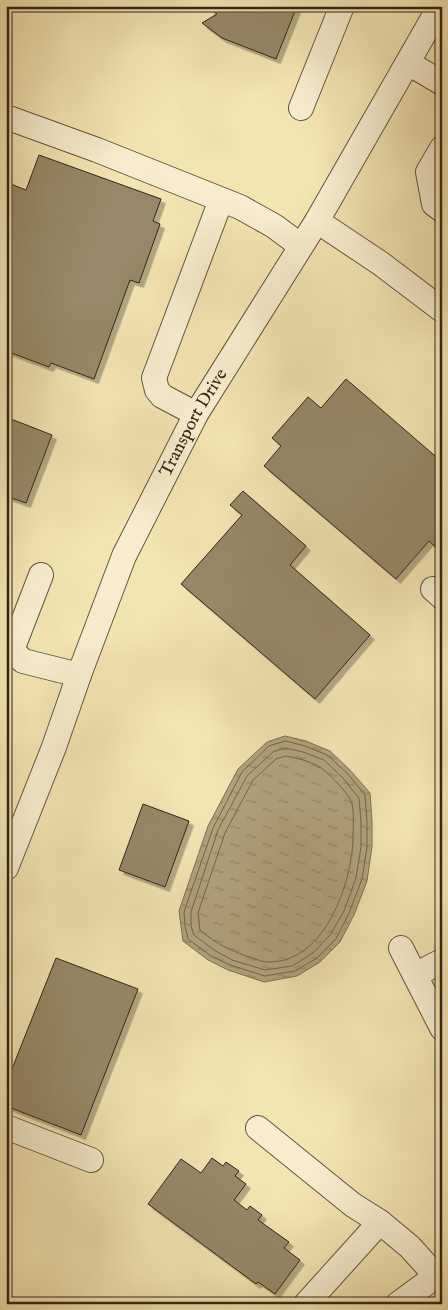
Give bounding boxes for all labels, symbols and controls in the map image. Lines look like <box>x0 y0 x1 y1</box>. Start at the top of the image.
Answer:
street label: Transport Drive <box>155 364 233 481</box>

